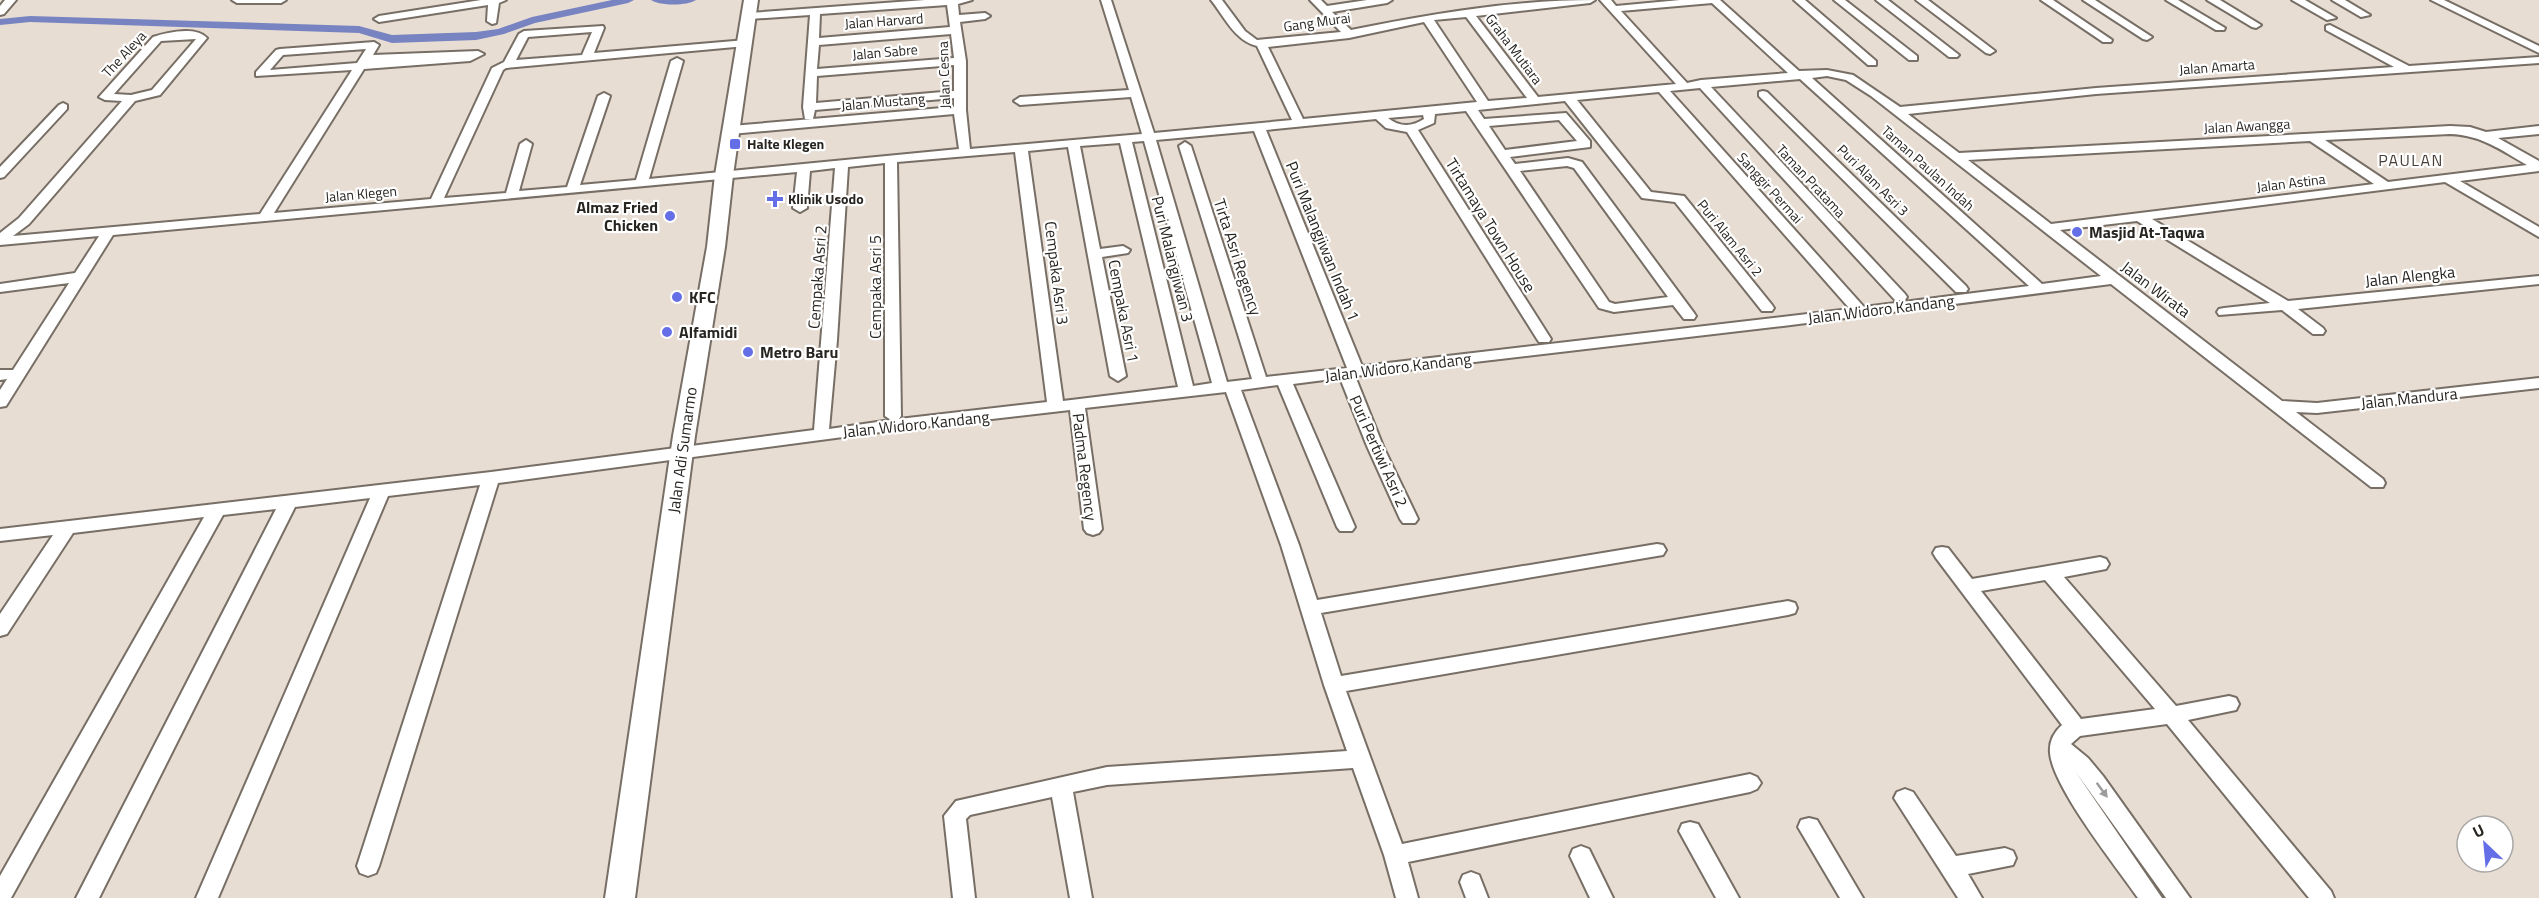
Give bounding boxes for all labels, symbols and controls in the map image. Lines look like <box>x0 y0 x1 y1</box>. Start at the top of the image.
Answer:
street label: Gang Murai <box>1282 6 1352 37</box>
street label: Jalan Harvard <box>844 7 924 34</box>
street label: Graha Mutiara <box>1481 9 1548 89</box>
street label: The Aleya <box>96 26 151 82</box>
street label: Jalan Sabre <box>851 38 919 65</box>
street label: Jalan Cesna <box>932 41 955 109</box>
street label: Jalan Amarta <box>2178 53 2255 80</box>
street label: Jalan Mustang <box>840 87 926 116</box>
street label: Jalan Awangga <box>2203 113 2291 138</box>
street label: Taman Paulan Indah <box>1877 120 1980 215</box>
place label: Halte Klegen <box>747 133 824 154</box>
marker: Halte Klegen <box>728 137 742 151</box>
street label: Taman Pratama <box>1772 139 1851 222</box>
street label: Puri Alam Asri 3 <box>1833 139 1914 220</box>
street label: Sanggir Permai <box>1733 147 1808 228</box>
district label: PAULAN <box>2378 148 2444 172</box>
street label: Tirtamaya Town House <box>1440 153 1542 297</box>
street label: Puri Malangjiwan Indah 1 <box>1280 158 1366 324</box>
street label: Jalan Astina <box>2255 168 2327 197</box>
street label: Jalan Klegen <box>324 180 398 207</box>
place label: Klinik Usodo <box>788 188 864 209</box>
marker: Klinik Usodo <box>766 190 784 208</box>
street label: Puri Malangjiwan 3 <box>1146 193 1200 325</box>
place label: Almaz Fried Chicken <box>576 195 658 237</box>
street label: Tirta Asri Regency <box>1208 195 1268 319</box>
street label: Puri Alam Asri 2 <box>1693 195 1768 281</box>
marker: Almaz Fried Chicken <box>663 209 677 223</box>
street label: Cempaka Asri 3 <box>1039 220 1075 326</box>
place label: Masjid At-Taqwa <box>2089 220 2205 244</box>
street label: Cempaka Asri 2 <box>801 224 833 330</box>
marker: Masjid At-Taqwa <box>2070 225 2084 239</box>
street label: Cempaka Asri 5 <box>863 235 887 339</box>
street label: Jalan Wirata <box>2116 255 2196 323</box>
street label: Cempaka Asri 1 <box>1102 258 1146 364</box>
street label: Jalan Alengka <box>2364 259 2456 293</box>
place label: KFC <box>689 285 716 309</box>
street label: Jalan Widoro Kandang <box>1806 288 1956 330</box>
marker: KFC <box>670 290 684 304</box>
place label: Alfamidi <box>679 320 737 344</box>
marker: Alfamidi <box>660 325 674 339</box>
place label: Metro Baru <box>760 340 838 364</box>
marker: Metro Baru <box>741 345 755 359</box>
street label: Jalan Widoro Kandang <box>1323 346 1473 388</box>
street label: Jalan Mandura <box>2359 381 2459 415</box>
street label: Jalan Adi Sumarmo <box>661 385 703 515</box>
street label: Puri Pertiwi Asri 2 <box>1344 391 1414 511</box>
street label: Jalan Widoro Kandang <box>841 404 991 444</box>
street label: Padma Regency <box>1066 412 1104 522</box>
one-way arrow <box>2095 783 2107 798</box>
north arrow <box>2455 814 2515 874</box>
text: U <box>2468 817 2488 844</box>

